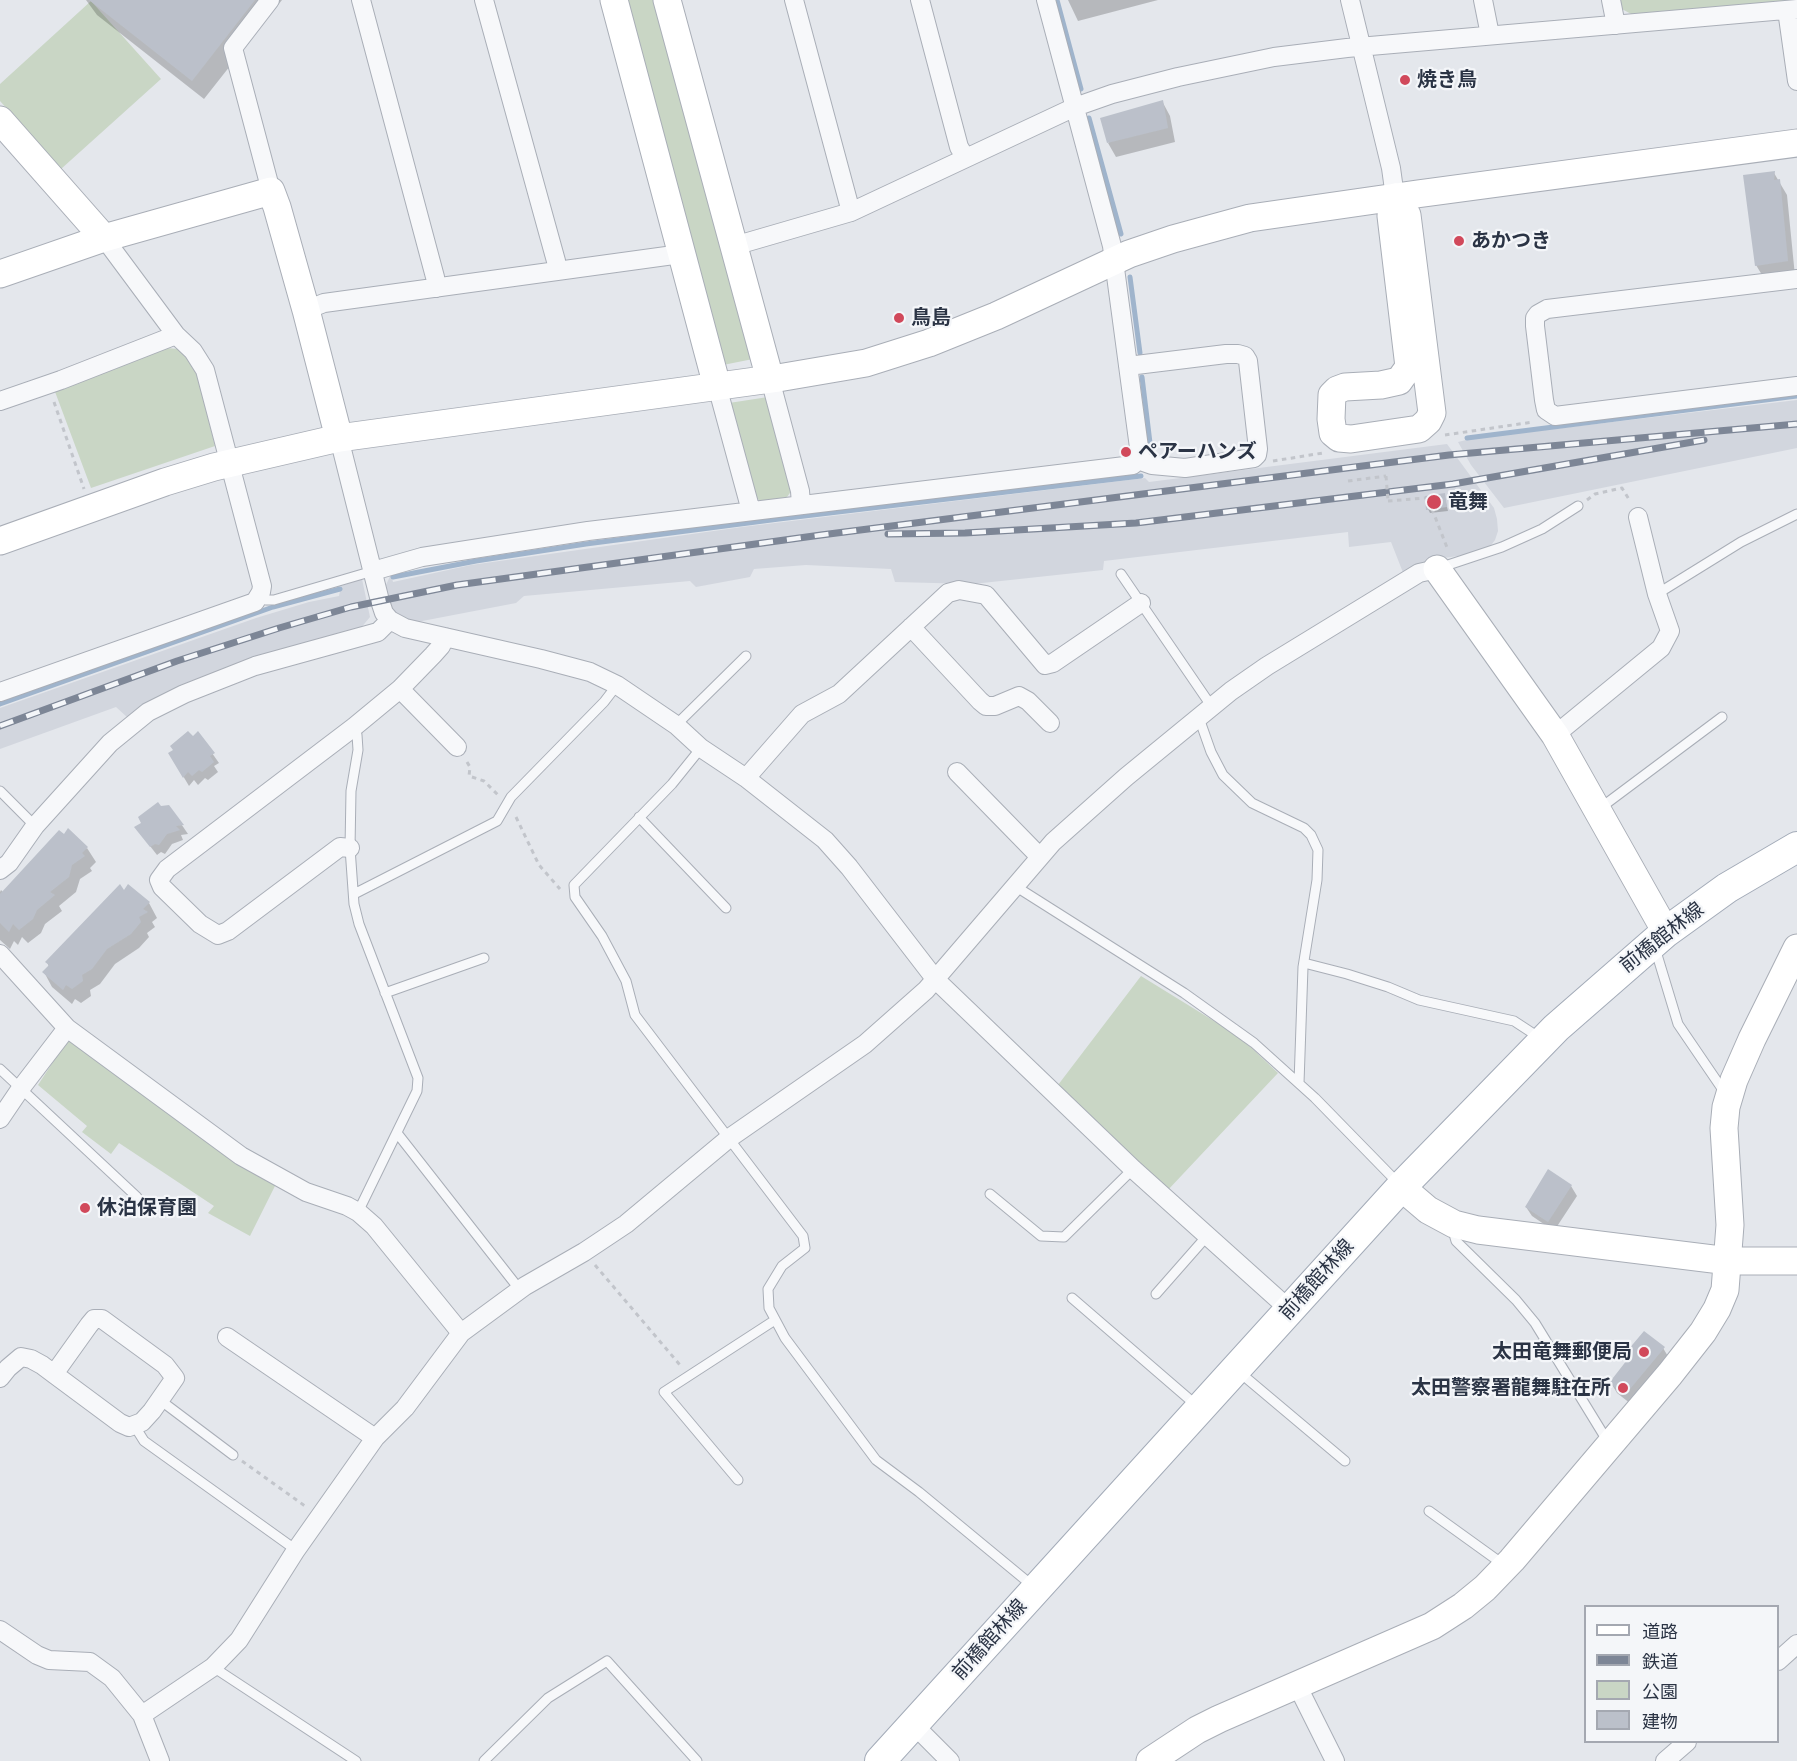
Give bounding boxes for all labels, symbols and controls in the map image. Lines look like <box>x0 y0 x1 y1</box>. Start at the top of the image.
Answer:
place label: 焼き鳥 <box>1417 68 1477 92</box>
marker: 焼き鳥 <box>1398 73 1412 87</box>
place label: あかつき <box>1471 229 1551 253</box>
marker: あかつき <box>1452 234 1466 248</box>
place label: 鳥島 <box>911 306 951 330</box>
marker: 鳥島 <box>892 311 906 325</box>
place label: ペアーハンズ <box>1138 440 1257 464</box>
marker: ペアーハンズ <box>1119 445 1133 459</box>
place label: 竜舞 <box>1448 490 1488 514</box>
marker: 竜舞 <box>1425 493 1443 511</box>
street label: 前橋館林線 <box>1615 898 1709 978</box>
place label: 休泊保育園 <box>97 1196 197 1220</box>
marker: 休泊保育園 <box>78 1201 92 1215</box>
street label: 前橋館林線 <box>1275 1235 1359 1325</box>
place label: 太田竜舞郵便局 <box>1492 1340 1632 1364</box>
marker: 太田竜舞郵便局 <box>1637 1345 1651 1359</box>
place label: 太田警察署龍舞駐在所 <box>1411 1376 1611 1400</box>
marker: 太田警察署龍舞駐在所 <box>1616 1381 1630 1395</box>
street label: 前橋館林線 <box>948 1595 1032 1685</box>
legend <box>1584 1605 1779 1743</box>
text: 道路 <box>1642 1620 1678 1643</box>
text: 鉄道 <box>1642 1650 1678 1673</box>
text: 公園 <box>1642 1680 1678 1703</box>
text: 建物 <box>1642 1710 1678 1733</box>

